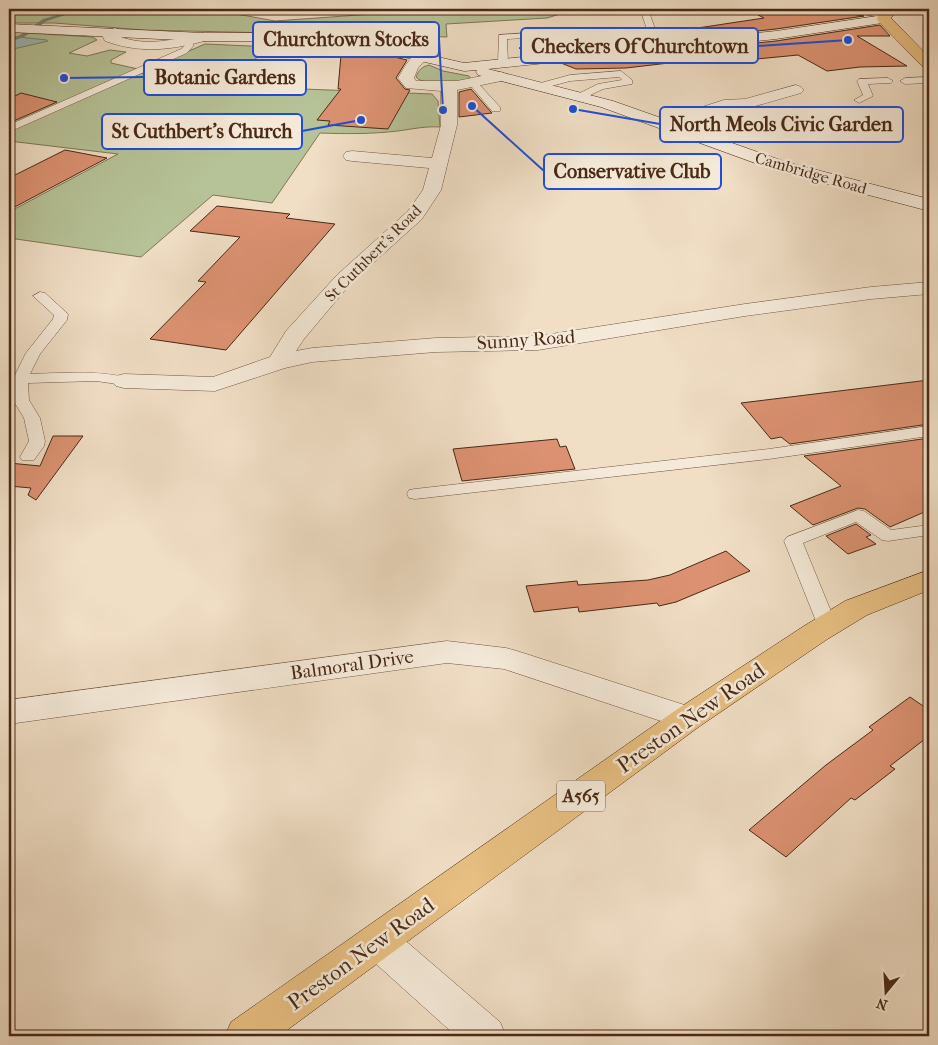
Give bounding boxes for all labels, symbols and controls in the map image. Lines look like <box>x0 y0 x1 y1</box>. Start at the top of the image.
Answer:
callout: Churchtown Stocks <box>253 22 439 57</box>
text: Churchtown Stocks <box>263 28 429 51</box>
callout: Checkers Of Churchtown <box>521 28 758 63</box>
text: Checkers Of Churchtown <box>531 35 749 58</box>
callout: Botanic Gardens <box>144 60 306 95</box>
text: Botanic Gardens <box>154 66 296 89</box>
callout: North Meols Civic Garden <box>660 107 903 142</box>
text: North Meols Civic Garden <box>669 113 893 136</box>
callout: St Cuthbert's Church <box>102 114 302 149</box>
text: St Cuthbert's Church <box>112 120 293 143</box>
street label: Cambridge Road <box>753 148 869 198</box>
callout: Conservative Club <box>544 154 721 189</box>
text: Conservative Club <box>553 160 711 183</box>
street label: St Cuthbert's Road <box>321 200 426 305</box>
street label: Sunny Road <box>476 326 577 354</box>
street label: Balmoral Drive <box>289 645 415 685</box>
street label: Preston New Road <box>612 657 771 779</box>
road number: A565 <box>557 780 605 811</box>
street label: Preston New Road <box>283 891 440 1016</box>
north arrow <box>860 968 910 1018</box>
text: N <box>874 994 890 1014</box>

